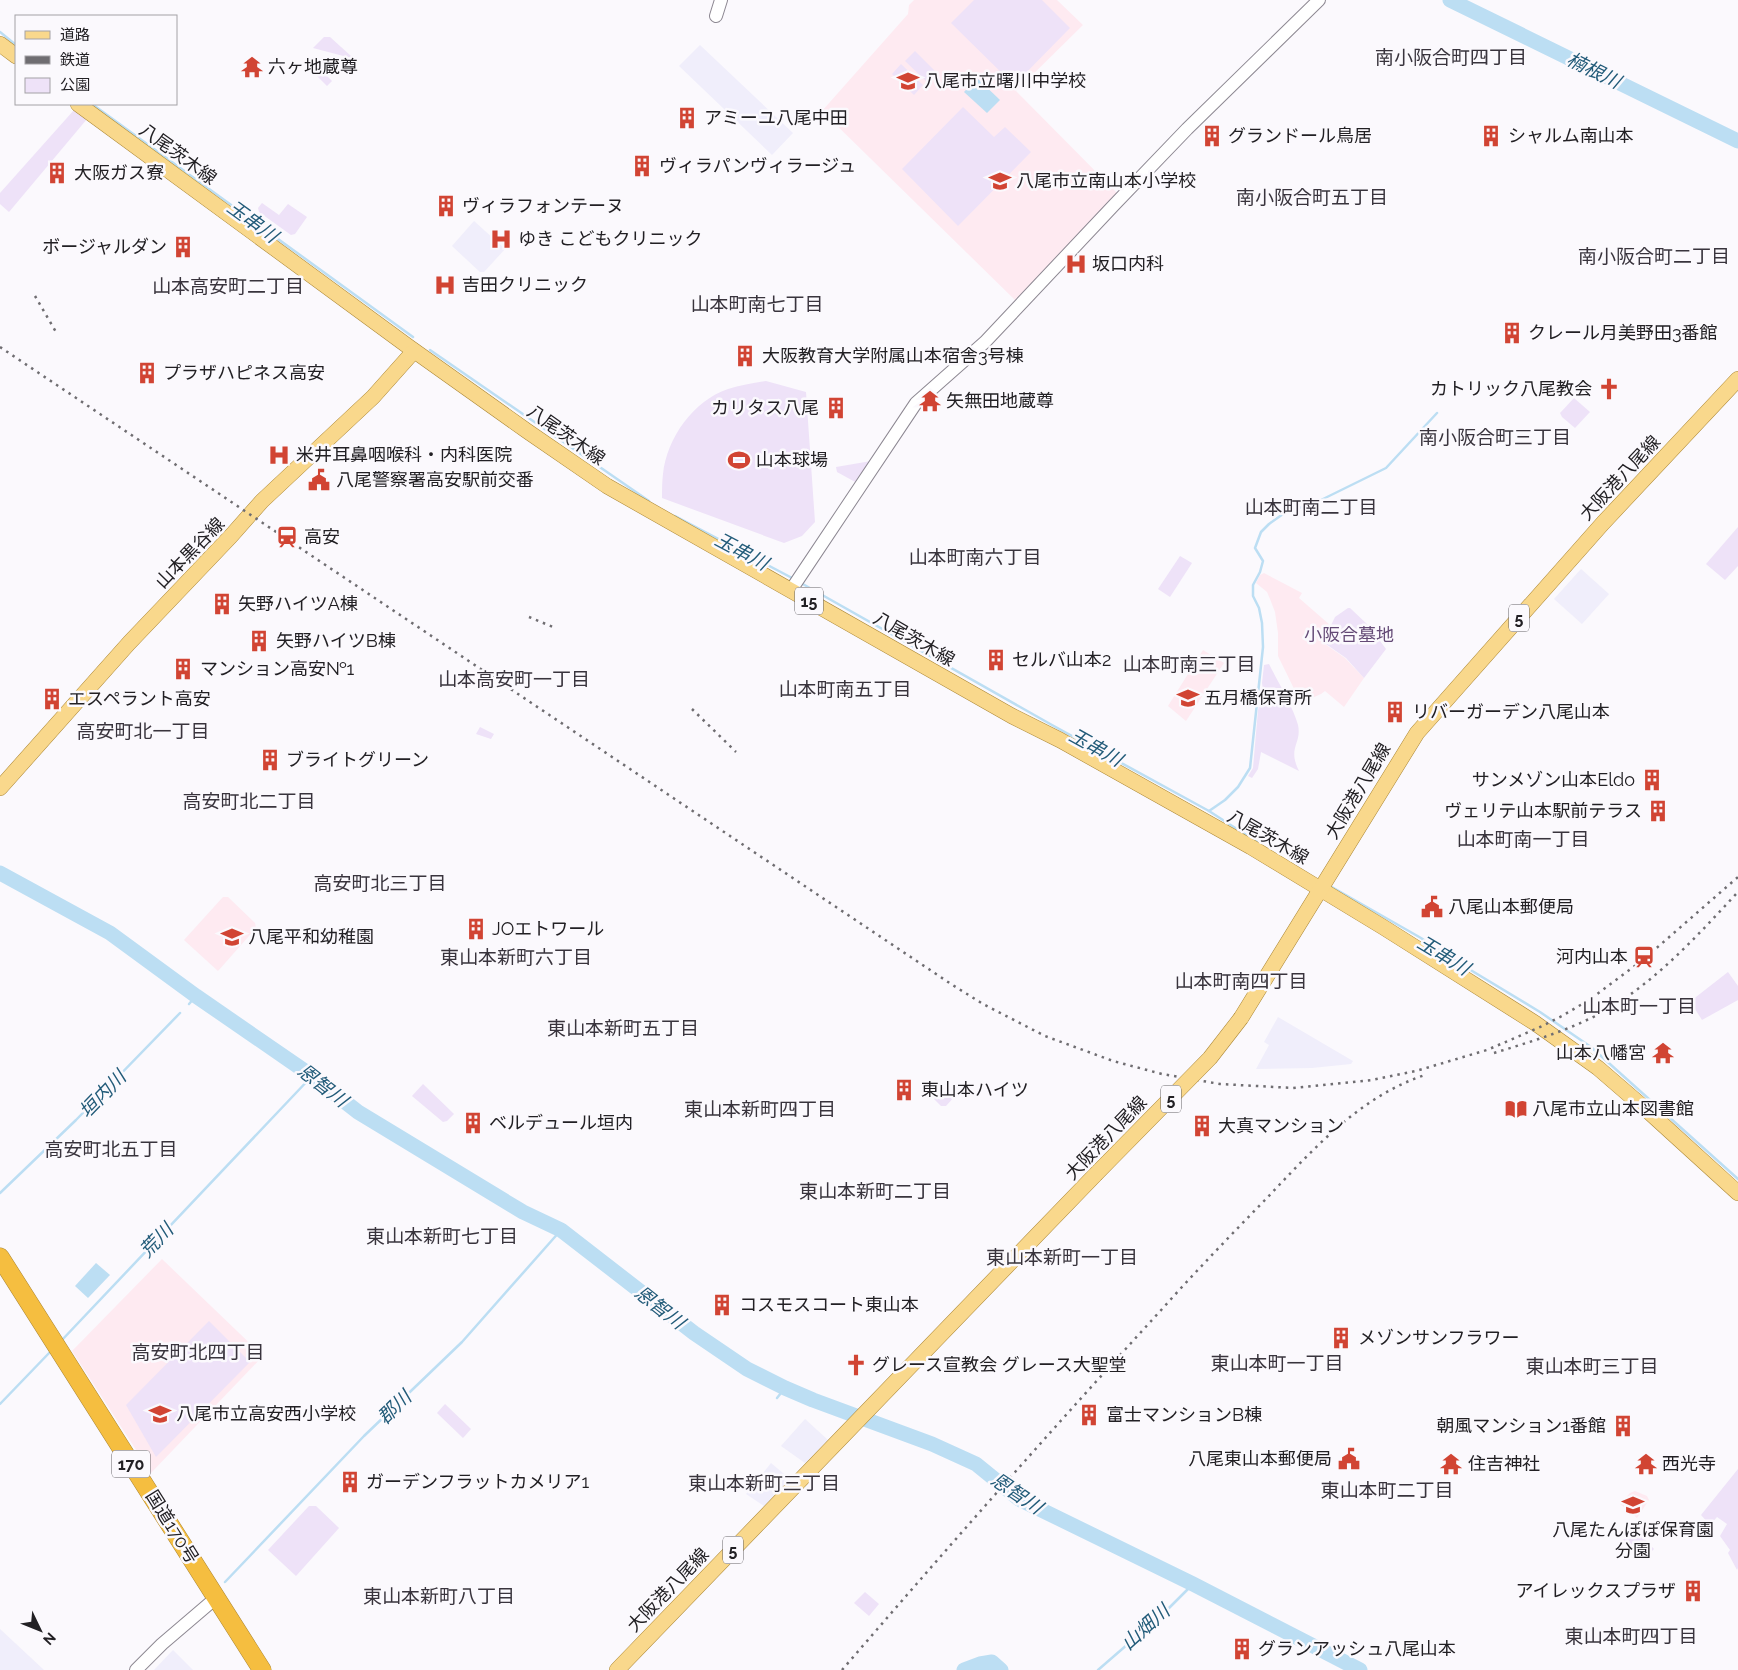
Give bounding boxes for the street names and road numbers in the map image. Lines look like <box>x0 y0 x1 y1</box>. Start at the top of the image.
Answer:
street label: 八尾茨木線 <box>136 119 221 189</box>
street label: 八尾茨木線 <box>523 400 609 469</box>
street label: 大阪港八尾線 <box>1575 431 1664 524</box>
street label: 山本黒谷線 <box>151 513 228 592</box>
road number: 15 <box>795 588 823 614</box>
road number: 5 <box>1509 604 1529 632</box>
street label: 八尾茨木線 <box>870 607 958 670</box>
street label: 大阪港八尾線 <box>1321 739 1394 842</box>
street label: 八尾茨木線 <box>1224 805 1312 868</box>
road number: 5 <box>1161 1086 1181 1112</box>
street label: 大阪港八尾線 <box>1061 1092 1151 1184</box>
road number: 170 <box>112 1450 150 1478</box>
street label: 国道170号 <box>142 1486 203 1567</box>
road number: 5 <box>723 1536 743 1564</box>
street label: 大阪港八尾線 <box>623 1544 713 1636</box>

